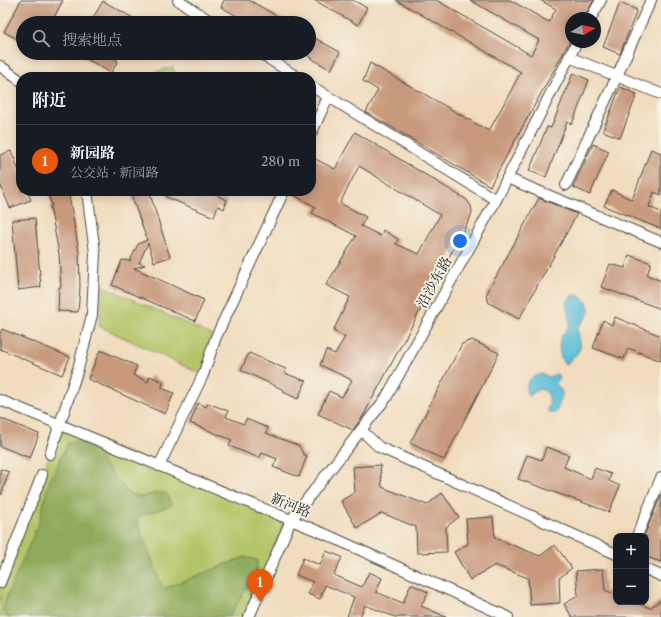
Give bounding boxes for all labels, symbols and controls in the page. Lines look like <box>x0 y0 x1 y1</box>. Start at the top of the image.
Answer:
north arrow <box>565 12 601 48</box>
search box <box>16 16 316 60</box>
icon: search <box>30 27 52 49</box>
text: 搜索地点 <box>62 30 122 49</box>
text: 附近 <box>32 90 66 110</box>
text: 新园路 <box>70 143 115 162</box>
text: 1 <box>42 153 48 169</box>
text: 280 m <box>261 153 300 169</box>
text: 公交站 · 新园路 <box>70 164 159 180</box>
your location <box>450 231 470 251</box>
street label: 沿沙东路 <box>413 253 455 311</box>
street label: 新河路 <box>268 489 314 521</box>
map controls <box>613 533 649 605</box>
button: + <box>613 533 649 569</box>
pin: 1 <box>247 569 273 602</box>
button: − <box>613 569 649 605</box>

